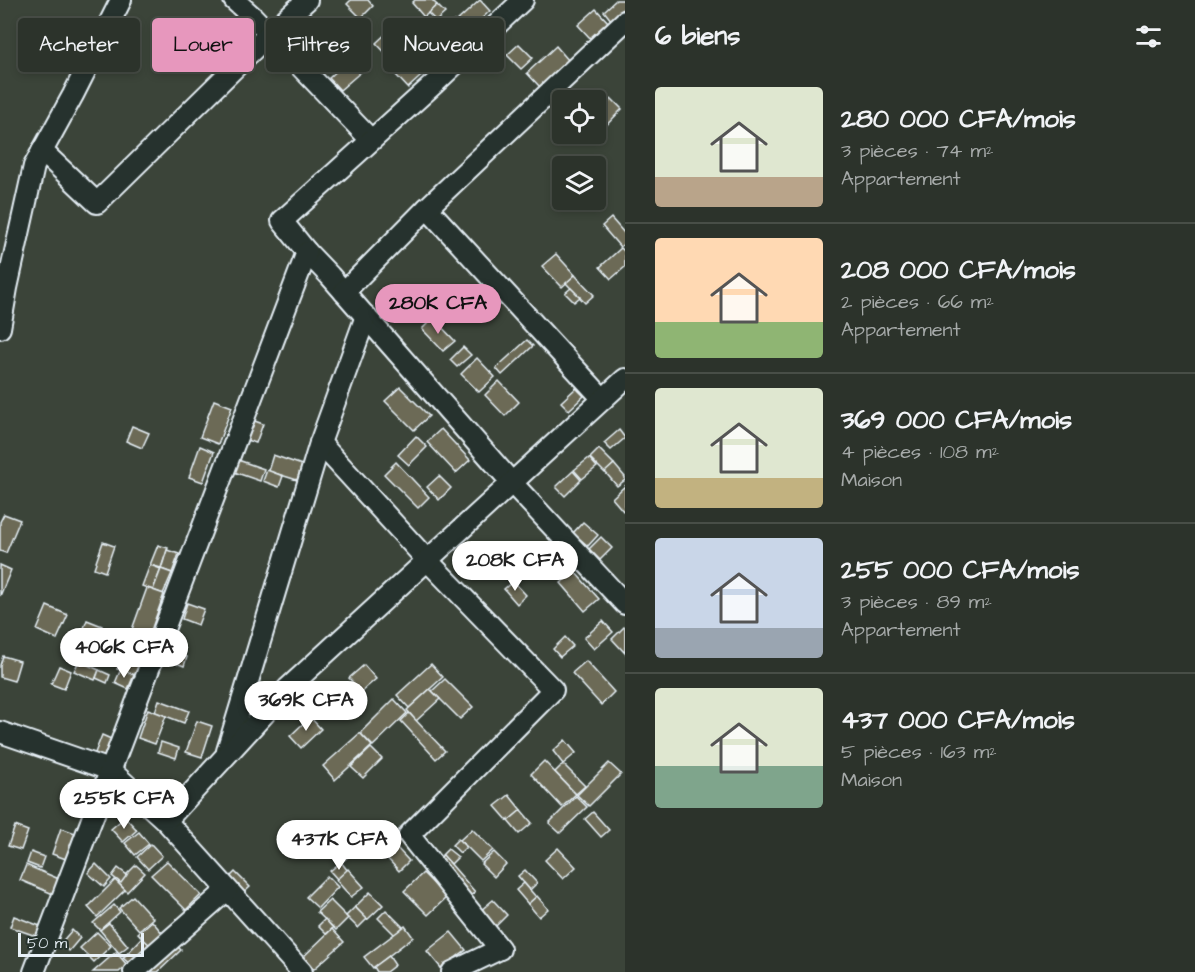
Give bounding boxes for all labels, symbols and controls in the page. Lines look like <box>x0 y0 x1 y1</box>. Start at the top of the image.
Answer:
chip: Acheter <box>18 18 140 72</box>
chip: Louer <box>152 18 254 72</box>
chip: Filtres <box>266 18 371 72</box>
chip: Nouveau <box>383 18 504 72</box>
text: 6 biens <box>655 18 740 54</box>
icon: filters <box>1132 20 1165 53</box>
map controls <box>552 90 606 210</box>
button: locate <box>552 90 606 144</box>
text: 280 000 CFA/mois <box>841 101 1076 137</box>
icon: home <box>703 111 775 183</box>
text: 3 pièces · 74 m² <box>841 137 994 165</box>
button: layers <box>552 156 606 210</box>
text: Appartement <box>841 165 961 193</box>
text: 208 000 CFA/mois <box>841 252 1076 288</box>
icon: home <box>703 262 775 334</box>
pin: 280K CFA <box>376 284 500 335</box>
text: 2 pièces · 66 m² <box>841 288 994 316</box>
text: 280K CFA <box>389 289 487 317</box>
text: Appartement <box>841 316 961 344</box>
text: 369 000 CFA/mois <box>841 402 1072 438</box>
icon: home <box>703 412 775 484</box>
text: 4 pièces · 108 m² <box>841 438 999 466</box>
text: Maison <box>841 466 902 494</box>
pin: 208K CFA <box>453 541 577 592</box>
text: 208K CFA <box>466 546 564 574</box>
text: 255 000 CFA/mois <box>841 552 1079 588</box>
icon: home <box>703 562 775 634</box>
text: 3 pièces · 89 m² <box>841 588 992 616</box>
text: Appartement <box>841 616 961 644</box>
pin: 406K CFA <box>62 628 186 679</box>
text: 406K CFA <box>74 633 174 661</box>
pin: 369K CFA <box>244 681 368 732</box>
text: 369K CFA <box>258 686 354 714</box>
text: 437 000 CFA/mois <box>841 702 1075 738</box>
icon: home <box>703 712 775 784</box>
text: 5 pièces · 163 m² <box>841 738 997 766</box>
text: Maison <box>841 766 902 794</box>
pin: 255K CFA <box>62 779 186 830</box>
text: 255K CFA <box>74 784 174 812</box>
pin: 437K CFA <box>277 820 401 871</box>
text: 437K CFA <box>290 825 388 853</box>
scale bar <box>18 930 144 958</box>
text: 50 m <box>27 932 67 954</box>

